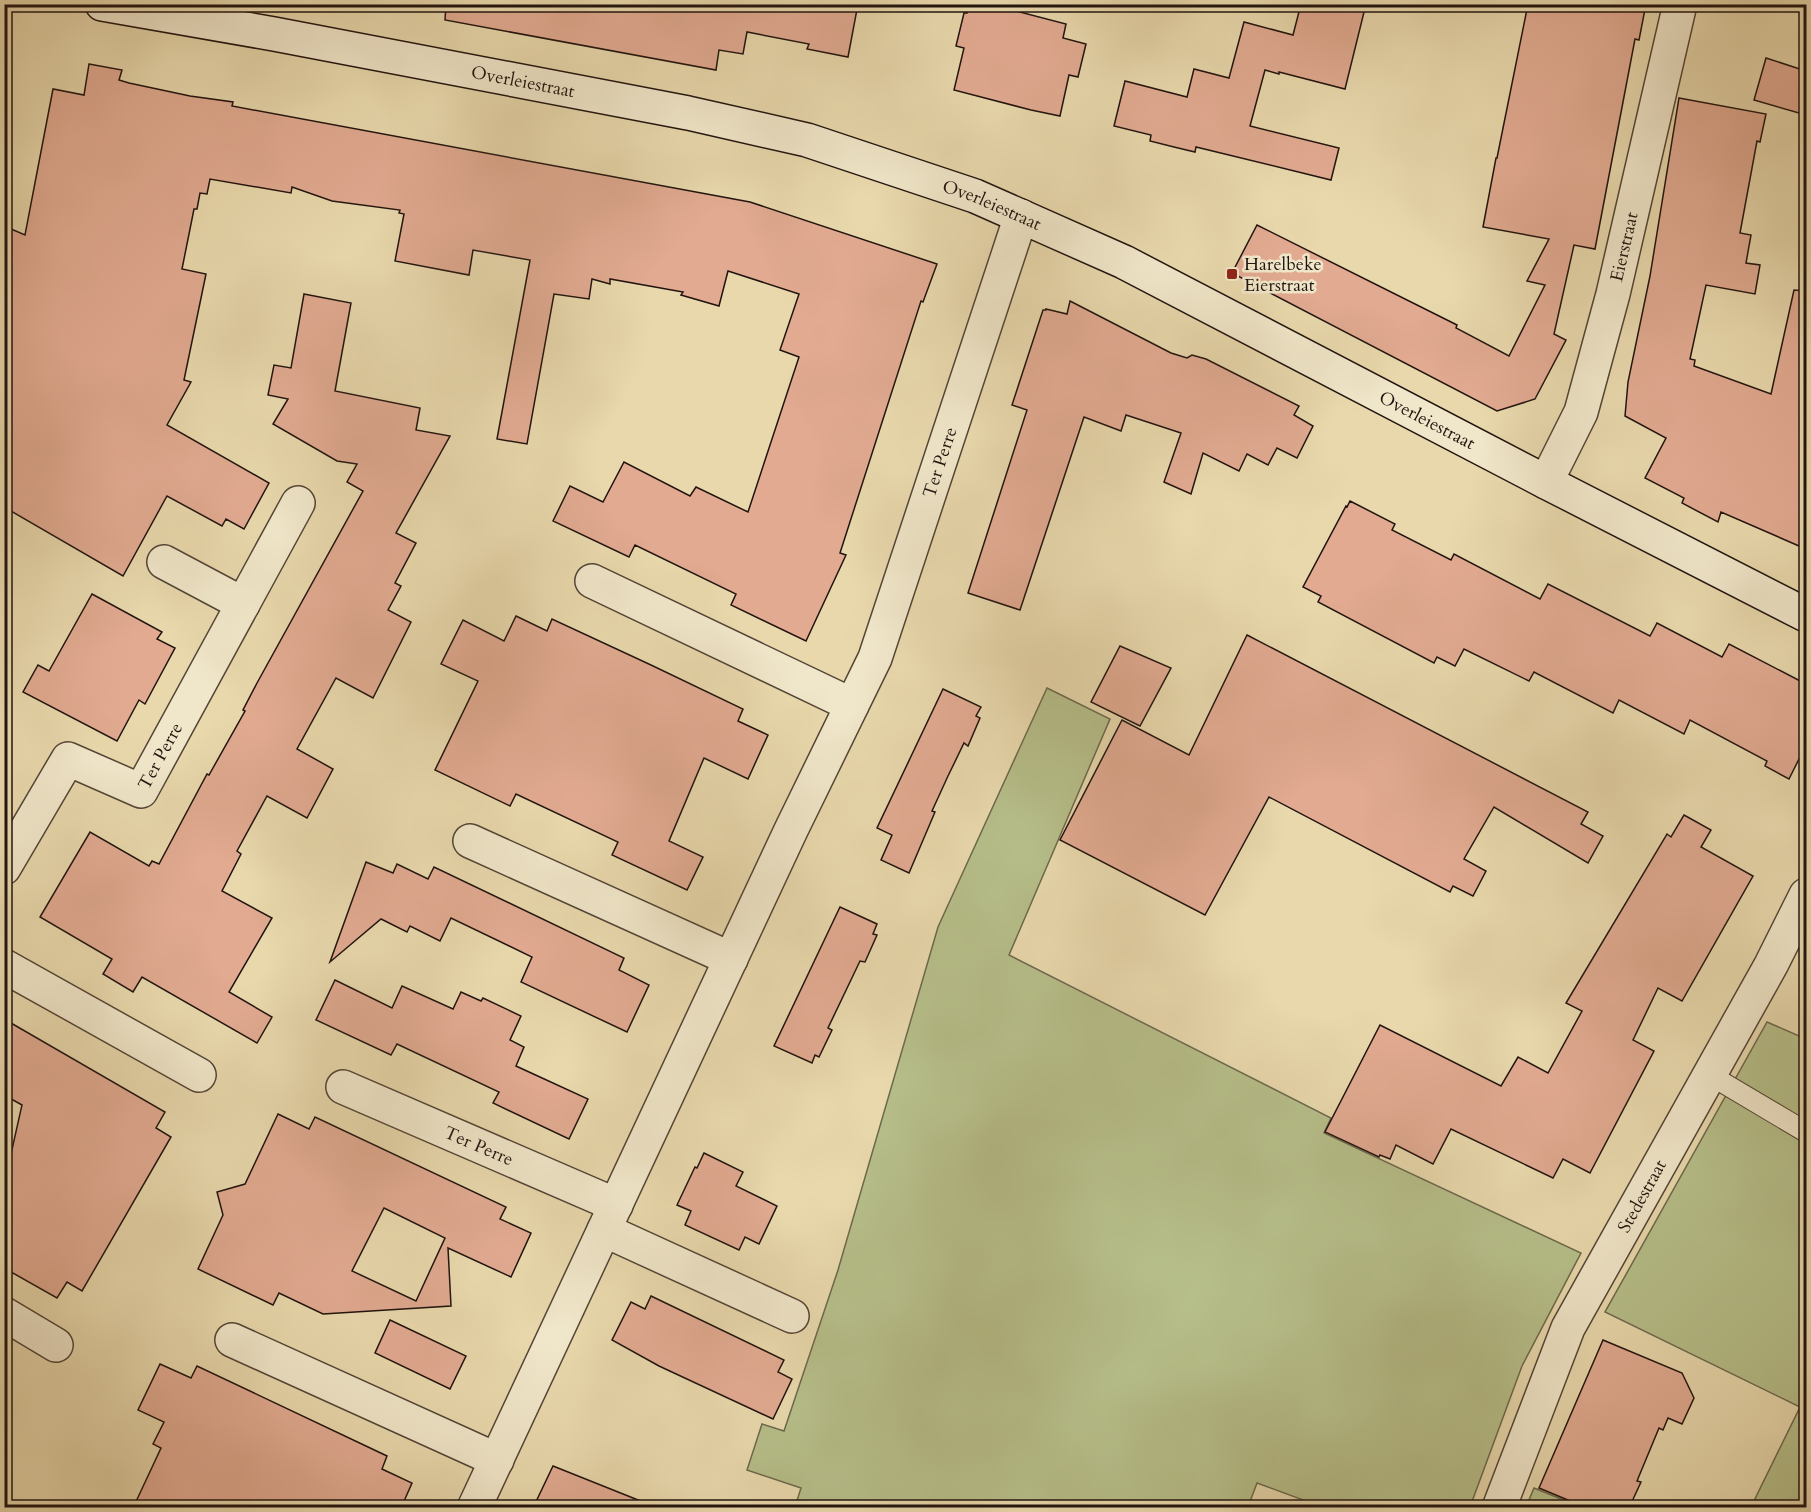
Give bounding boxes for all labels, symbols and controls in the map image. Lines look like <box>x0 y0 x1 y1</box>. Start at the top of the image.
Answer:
street label: Overleiestraat <box>469 60 577 104</box>
street label: Overleiestraat <box>939 174 1045 237</box>
street label: Eierstraat <box>1604 209 1645 284</box>
place label: Harelbeke Eierstraat <box>1244 252 1322 298</box>
marker: Harelbeke Eierstraat <box>1225 267 1239 281</box>
street label: Overleiestraat <box>1375 385 1480 456</box>
street label: Ter Perre <box>917 424 963 501</box>
street label: Ter Perre <box>132 718 189 794</box>
street label: Ter Perre <box>440 1120 517 1172</box>
street label: Stedestraat <box>1612 1155 1673 1237</box>

